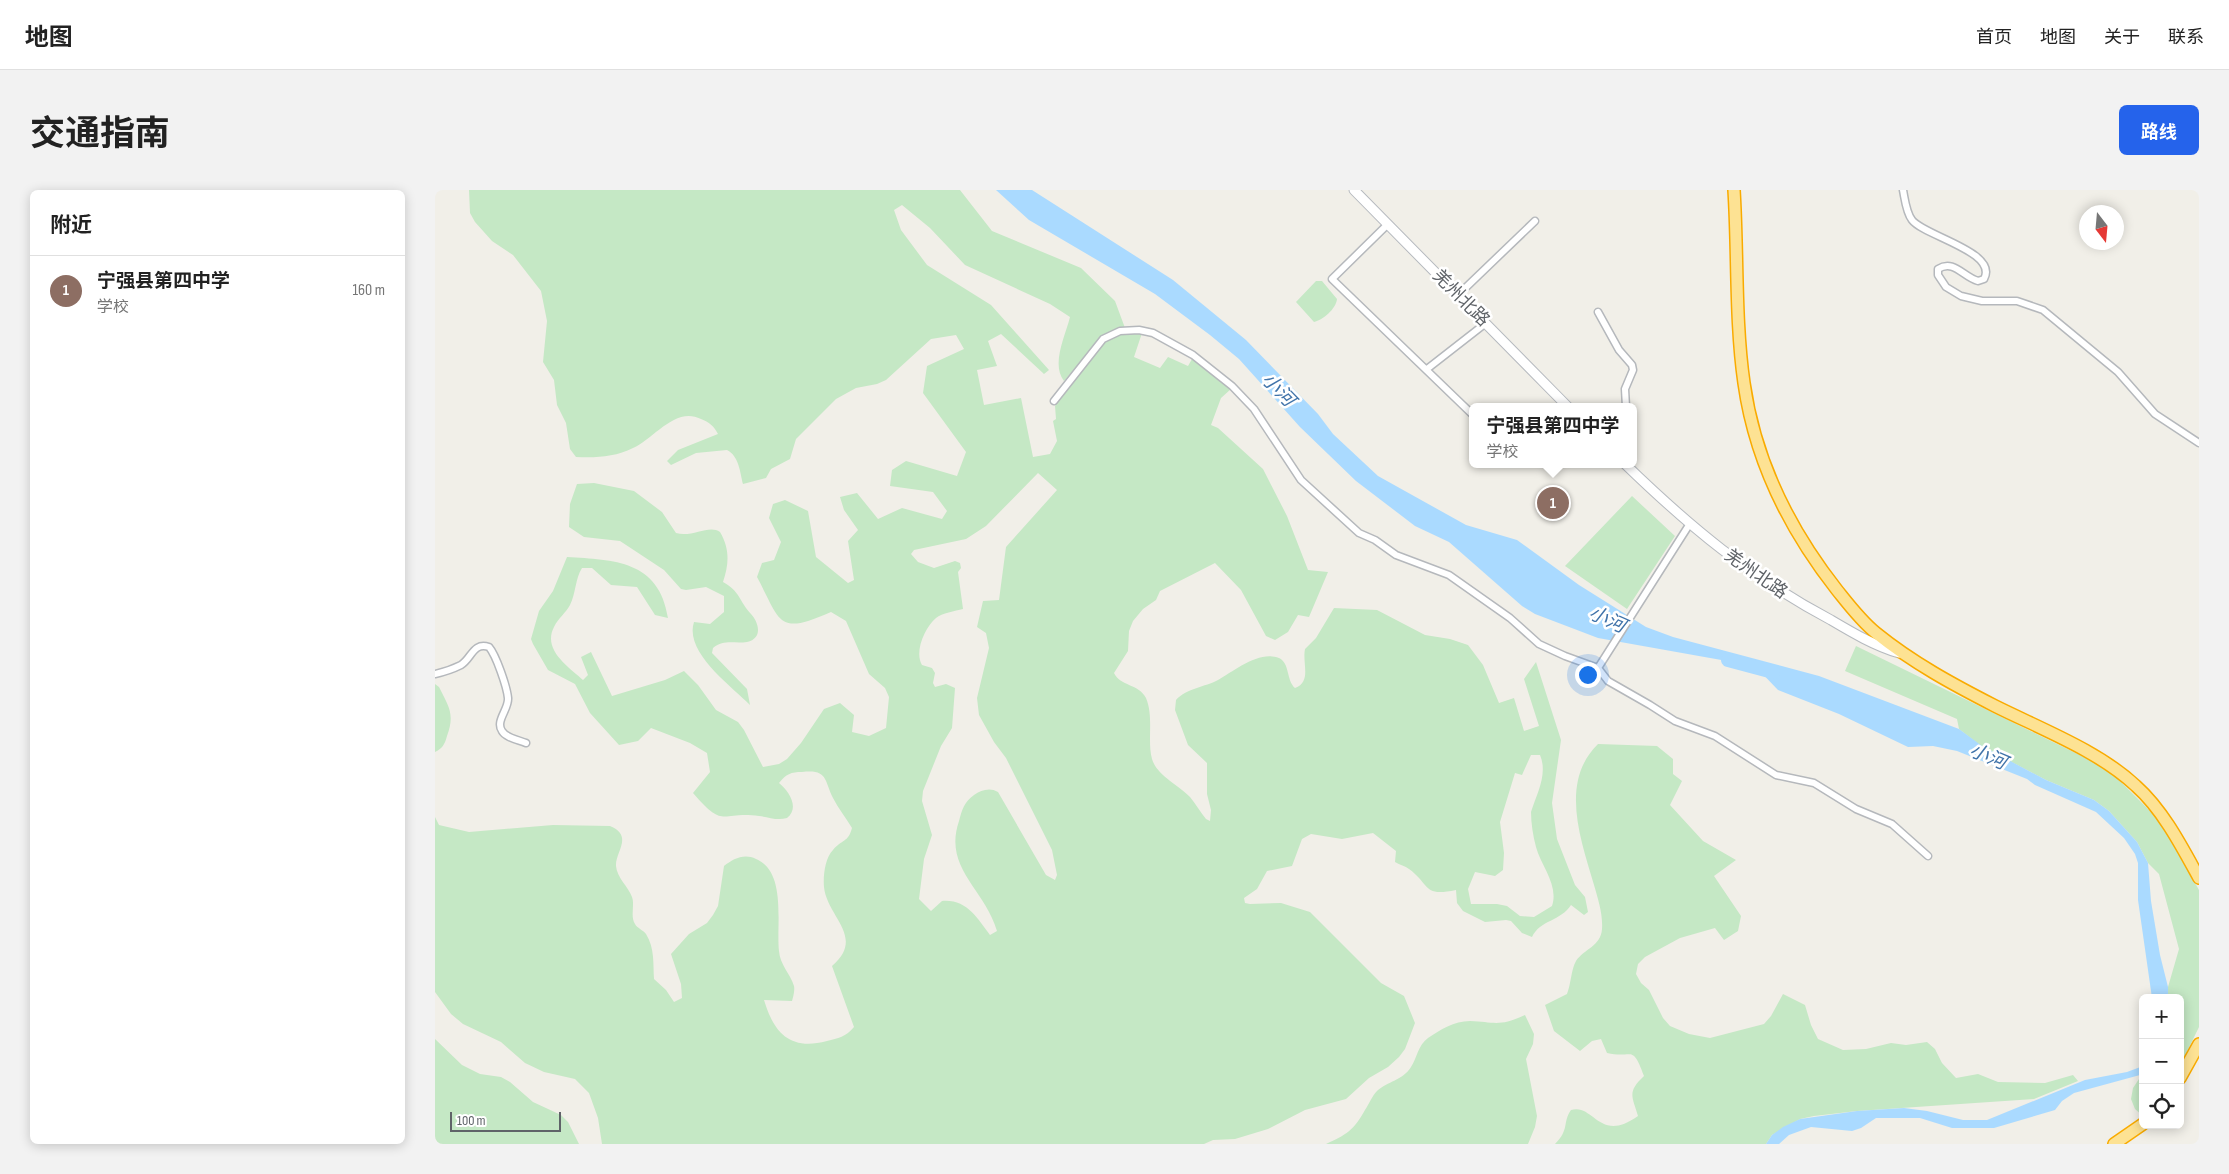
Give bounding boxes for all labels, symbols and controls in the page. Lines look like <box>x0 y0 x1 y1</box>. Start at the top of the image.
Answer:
text: 地图 <box>25 23 73 52</box>
text: 首页 <box>1976 27 2012 48</box>
text: 地图 <box>2040 27 2076 48</box>
text: 关于 <box>2104 27 2140 48</box>
text: 联系 <box>2168 27 2204 48</box>
button: 路线 <box>2119 105 2199 155</box>
text: 交通指南 <box>30 113 170 156</box>
north arrow <box>2079 205 2124 250</box>
text: 附近 <box>50 213 92 238</box>
street label: 羌州北路 <box>1428 265 1494 331</box>
text: 宁强县第四中学 <box>97 270 230 293</box>
text: 1 <box>63 281 69 300</box>
text: 160 m <box>352 281 385 300</box>
text: 学校 <box>97 298 129 317</box>
water label: 小河 <box>1257 368 1302 415</box>
popup <box>1469 403 1637 468</box>
text: 宁强县第四中学 <box>1486 415 1620 438</box>
text: 学校 <box>1486 443 1519 462</box>
pin: 1 <box>1537 484 1569 522</box>
street label: 羌州北路 <box>1720 545 1792 603</box>
water label: 小河 <box>1585 602 1633 640</box>
your location <box>1575 662 1601 688</box>
water label: 小河 <box>1966 739 2014 777</box>
map controls <box>2139 994 2184 1129</box>
button: + <box>2139 994 2184 1039</box>
button: − <box>2139 1039 2184 1084</box>
button: locate <box>2139 1084 2184 1129</box>
scale bar <box>450 1109 561 1132</box>
text: 100 m <box>457 1112 486 1129</box>

